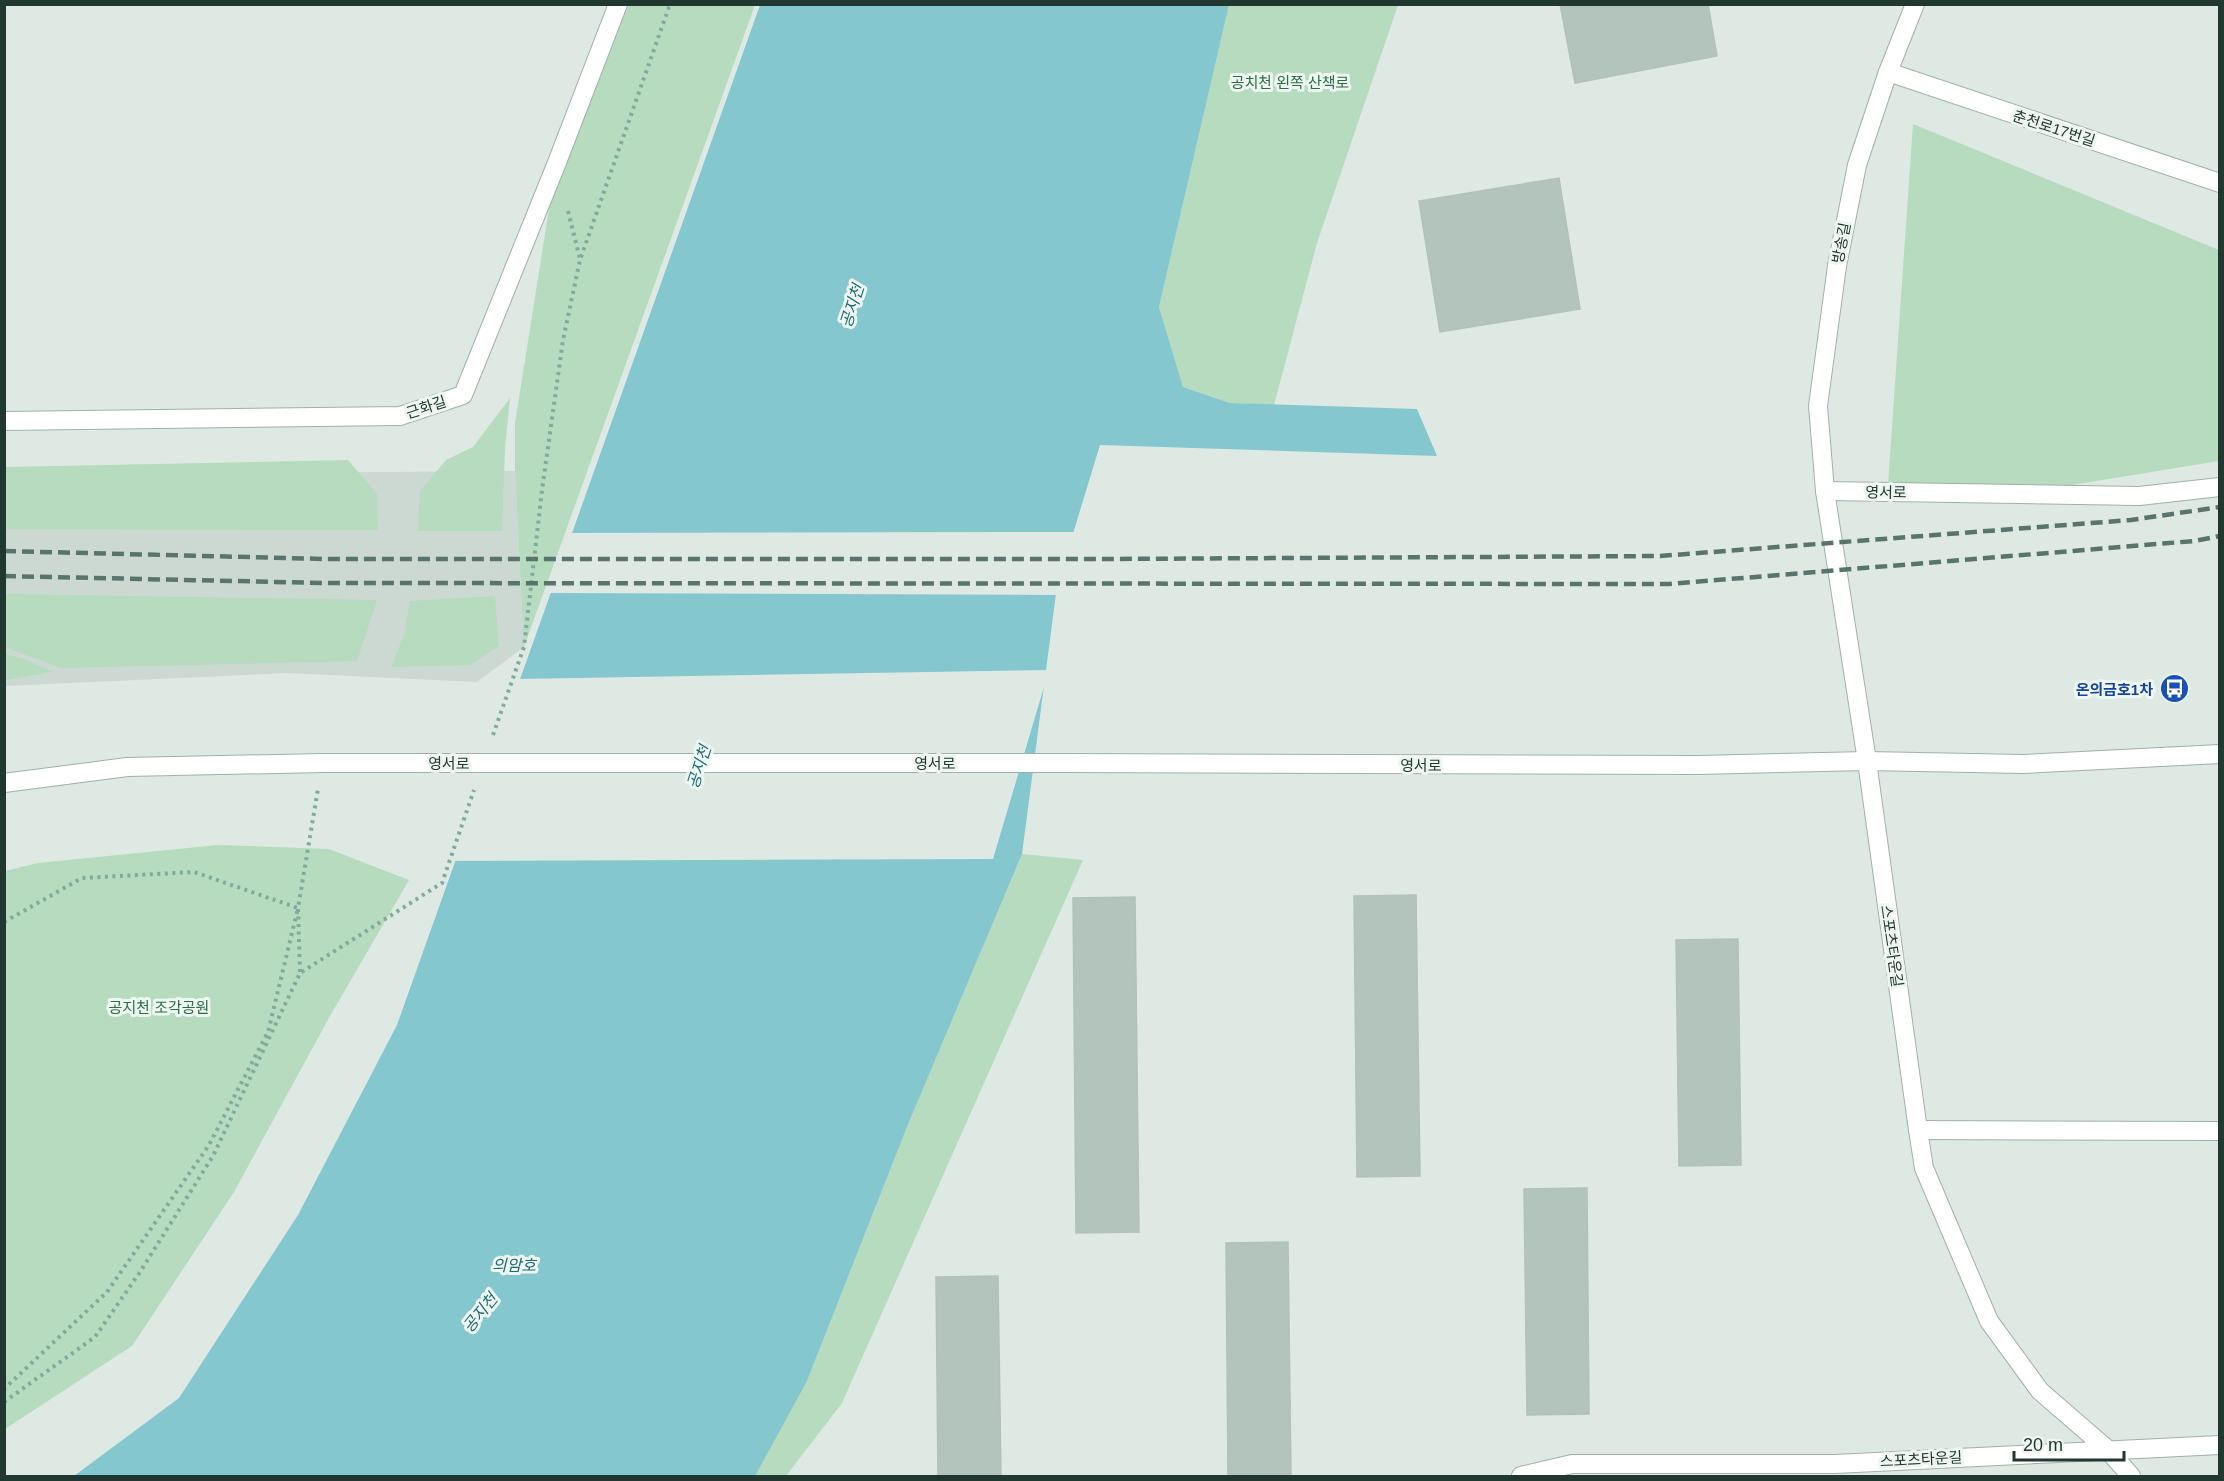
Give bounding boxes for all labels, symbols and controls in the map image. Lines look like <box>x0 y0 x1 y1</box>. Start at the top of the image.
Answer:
park label: 공치천 왼쪽 산책로 <box>1231 74 1349 91</box>
street label: 춘천로17번길 <box>2011 107 2097 149</box>
street label: 방송길 <box>1829 221 1853 265</box>
water label: 공지천 <box>837 280 868 330</box>
street label: 근화길 <box>404 393 448 421</box>
street label: 영서로 <box>1865 483 1907 501</box>
bus stop icon: 온의금호1차 <box>2158 673 2190 705</box>
place label: 온의금호1차 <box>2076 681 2153 698</box>
water label: 공지천 <box>684 741 715 791</box>
street label: 영서로 <box>428 755 470 772</box>
street label: 영서로 <box>914 755 956 772</box>
street label: 영서로 <box>1400 757 1442 774</box>
street label: 스포츠타운길 <box>1878 904 1906 988</box>
park label: 공지천 조각공원 <box>109 999 209 1016</box>
water label: 의암호 <box>492 1257 537 1274</box>
water label: 공지천 <box>459 1289 502 1336</box>
scale bar <box>2014 1424 2124 1462</box>
text: 20 m <box>2023 1435 2063 1455</box>
street label: 스포츠타운길 <box>1879 1448 1963 1470</box>

